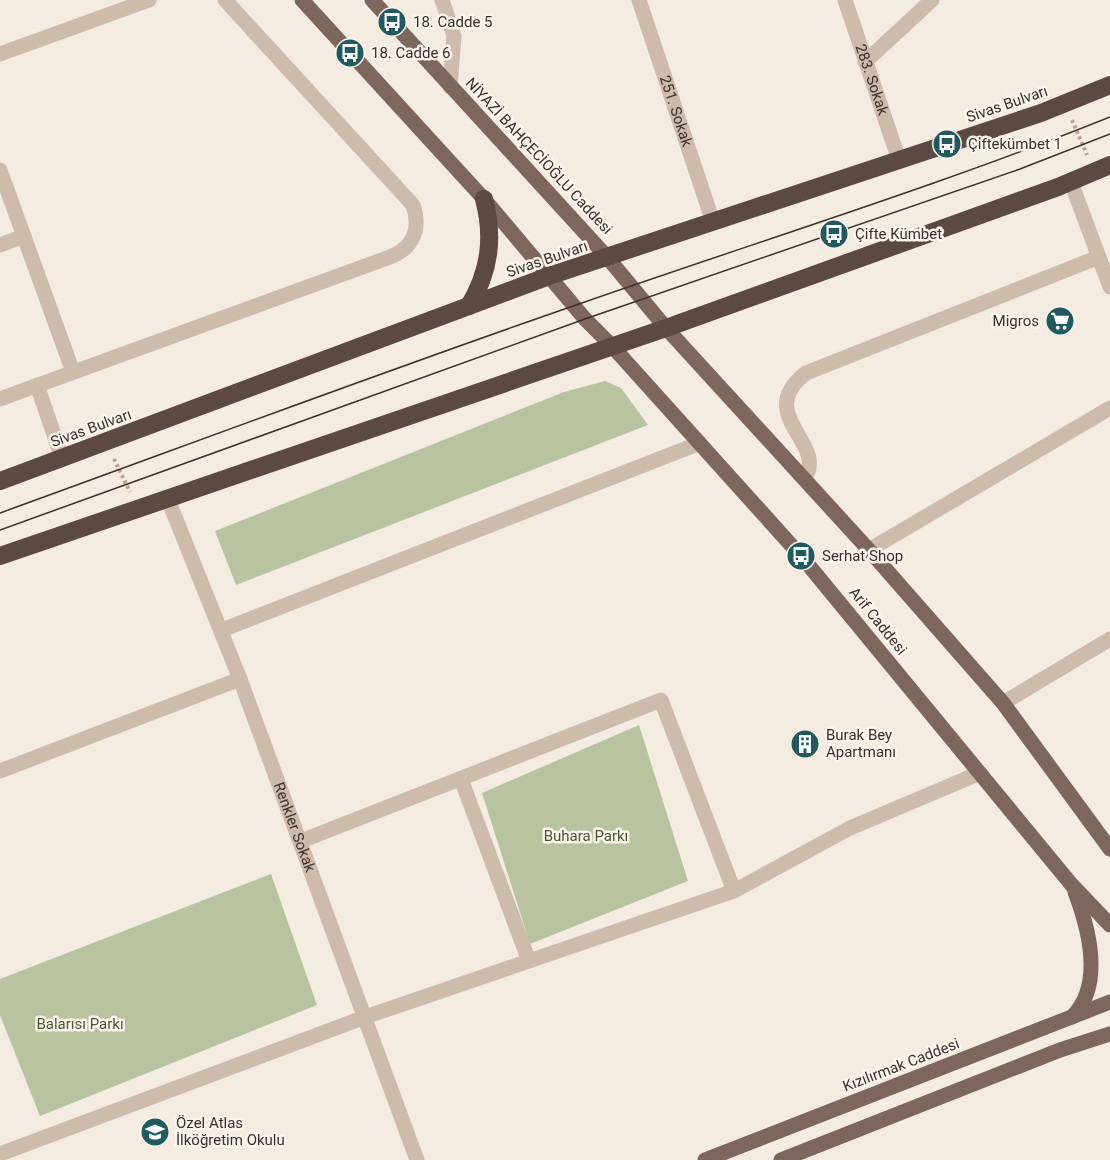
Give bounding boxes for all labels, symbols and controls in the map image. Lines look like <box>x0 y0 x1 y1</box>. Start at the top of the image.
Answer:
bus stop icon: 18. Cadde 5 <box>376 6 408 38</box>
place label: 18. Cadde 5 <box>413 13 492 31</box>
bus stop icon: 18. Cadde 6 <box>334 37 366 69</box>
street label: 283. Sokak <box>852 42 892 118</box>
place label: 18. Cadde 6 <box>371 44 450 62</box>
street label: 251. Sokak <box>656 73 696 149</box>
street label: NİYAZİ BAHÇECİOĞLU Caddesi <box>462 74 616 238</box>
street label: Sivas Bulvarı <box>964 82 1050 126</box>
bus stop icon: Çiftekümbet 1 <box>931 128 963 160</box>
place label: Çiftekümbet 1 <box>968 135 1062 153</box>
bus stop icon: Çifte Kümbet <box>818 218 850 250</box>
place label: Çifte Kümbet <box>855 225 942 243</box>
street label: Sivas Bulvarı <box>504 237 590 281</box>
supermarket icon: Migros <box>1044 305 1076 337</box>
place label: Migros <box>993 312 1039 330</box>
street label: Sivas Bulvarı <box>48 405 134 451</box>
bus stop icon: Serhat Shop <box>785 540 817 572</box>
place label: Serhat Shop <box>822 547 903 565</box>
street label: Arif Caddesi <box>845 584 911 658</box>
place label: Burak Bey Apartmanı <box>826 726 896 761</box>
building icon: Burak Bey Apartmanı <box>789 728 821 760</box>
street label: Renkler Sokak <box>270 780 319 875</box>
park label: Buhara Parkı <box>544 827 628 845</box>
park label: Balarısı Parkı <box>36 1015 124 1033</box>
street label: Kızılırmak Caddesi <box>840 1034 962 1096</box>
place label: Özel Atlas İlköğretim Okulu <box>176 1114 285 1149</box>
school or university icon: Özel Atlas İlköğretim Okulu <box>139 1116 171 1148</box>

